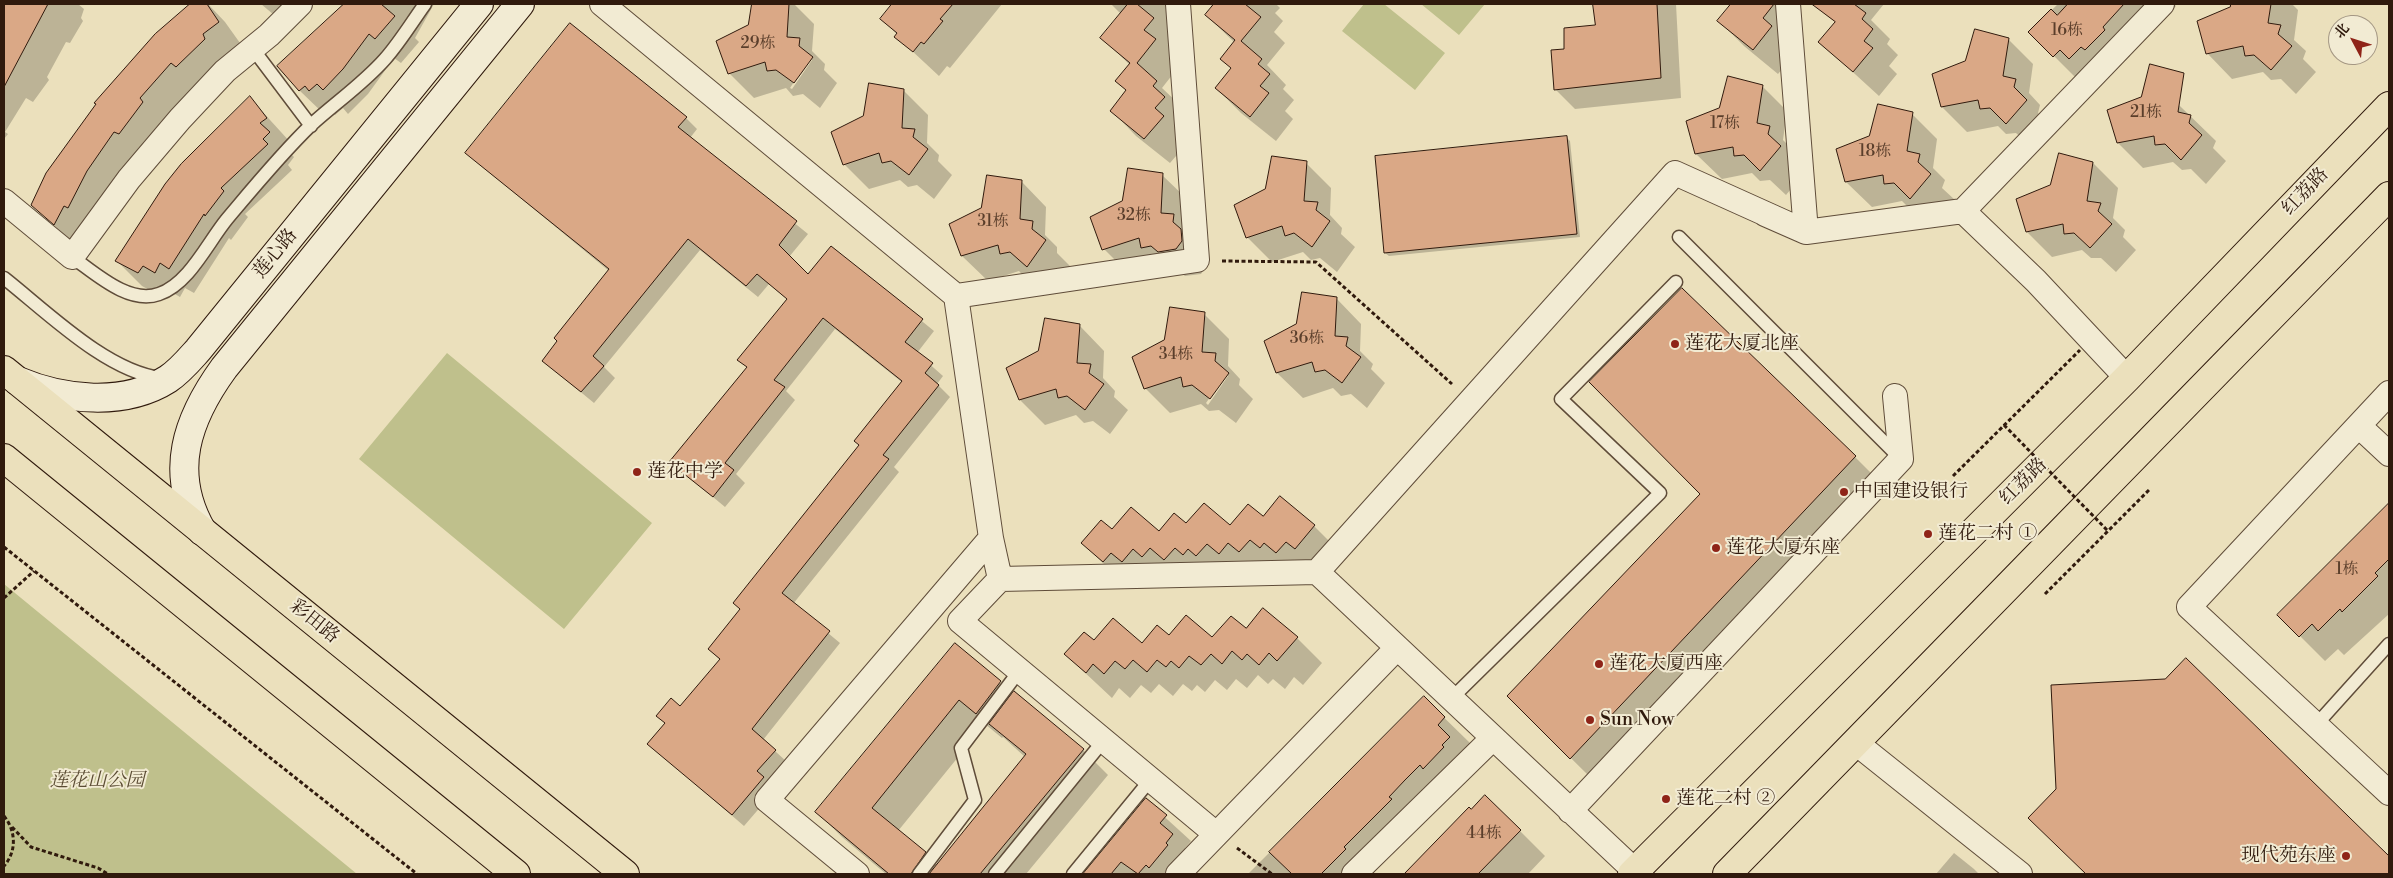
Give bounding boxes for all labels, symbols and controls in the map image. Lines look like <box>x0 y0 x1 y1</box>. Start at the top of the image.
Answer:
north arrow <box>2328 15 2378 65</box>
text: 北 <box>2331 20 2354 42</box>
house number: 16栋 <box>2051 21 2083 41</box>
house number: 29栋 <box>741 34 775 54</box>
house number: 21栋 <box>2130 103 2162 123</box>
house number: 17栋 <box>1710 114 1740 134</box>
house number: 18栋 <box>1859 142 1891 162</box>
street label: 红荔路 <box>2278 164 2334 220</box>
house number: 32栋 <box>1117 206 1151 226</box>
house number: 31栋 <box>977 212 1009 232</box>
street label: 莲心路 <box>249 225 303 283</box>
house number: 36栋 <box>1290 329 1324 349</box>
place label: 莲花大厦北座 <box>1685 333 1799 355</box>
marker: 莲花大厦北座 <box>1669 338 1681 350</box>
house number: 34栋 <box>1159 345 1193 365</box>
street label: 红荔路 <box>1996 454 2052 510</box>
place label: 莲花中学 <box>647 461 723 483</box>
marker: 莲花中学 <box>631 466 643 478</box>
place label: 中国建设银行 <box>1854 481 1968 503</box>
marker: 中国建设银行 <box>1838 486 1850 498</box>
place label: 莲花二村 ① <box>1938 523 2037 545</box>
marker: 莲花二村 ① <box>1922 528 1934 540</box>
place label: 莲花大厦东座 <box>1726 537 1840 559</box>
marker: 莲花大厦东座 <box>1710 542 1722 554</box>
house number: 1栋 <box>2336 560 2358 580</box>
street label: 彩田路 <box>285 595 343 649</box>
place label: 莲花大厦西座 <box>1609 653 1723 675</box>
marker: 莲花大厦西座 <box>1593 658 1605 670</box>
place label: Sun Now <box>1600 709 1674 731</box>
marker: Sun Now <box>1584 714 1596 726</box>
park label: 莲花山公园 <box>50 770 144 792</box>
place label: 莲花二村 ② <box>1676 788 1775 810</box>
marker: 莲花二村 ② <box>1660 793 1672 805</box>
house number: 44栋 <box>1466 824 1502 844</box>
place label: 现代苑东座 <box>2241 845 2336 867</box>
marker: 现代苑东座 <box>2340 850 2352 862</box>

